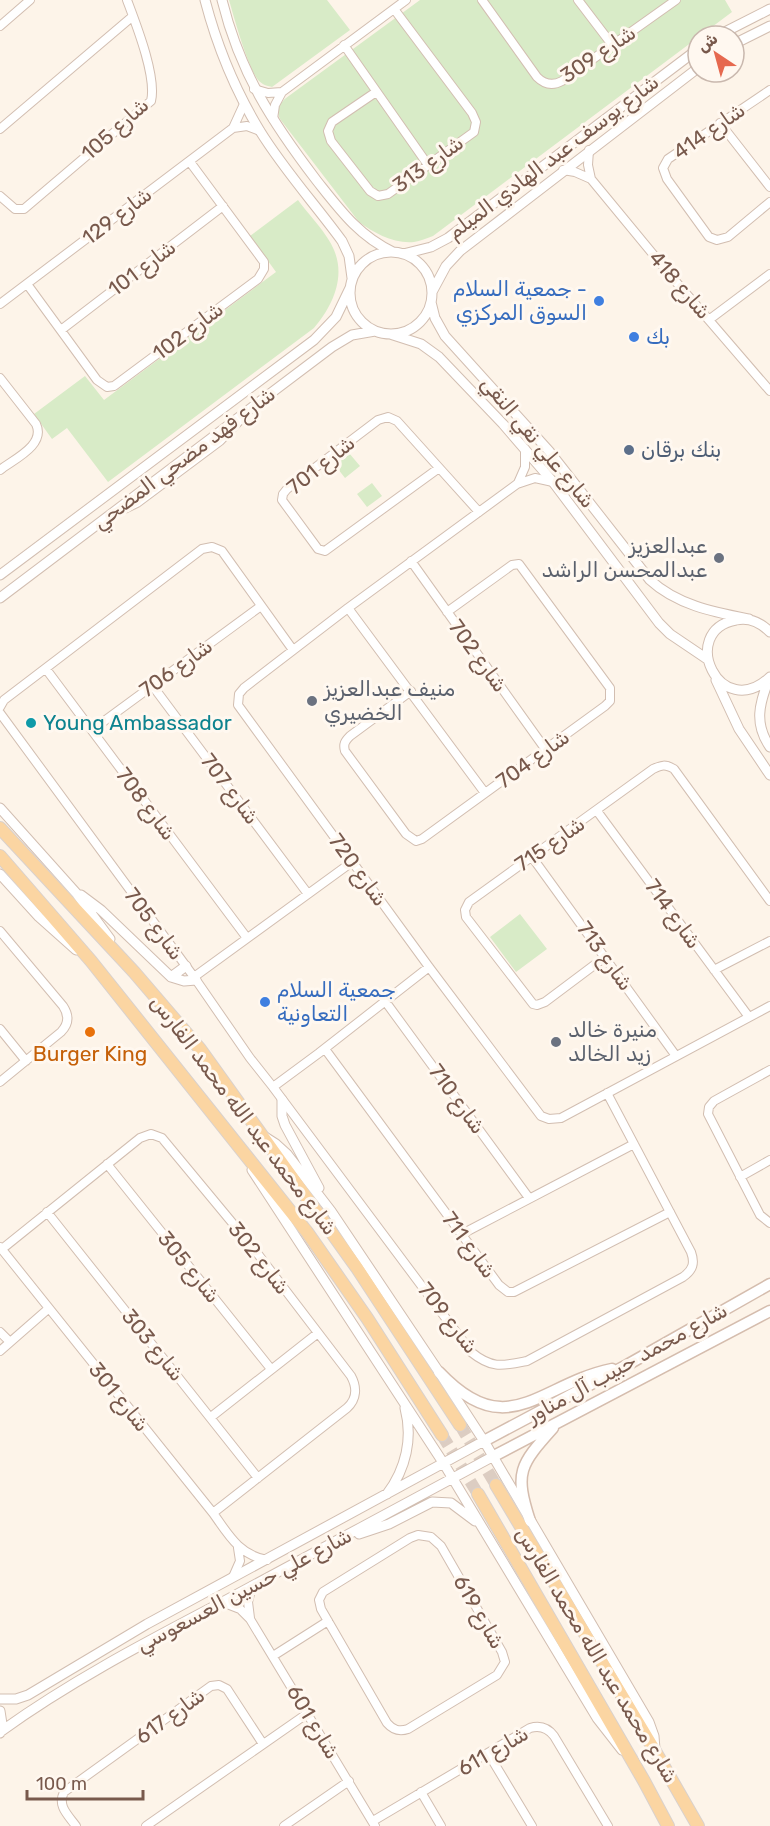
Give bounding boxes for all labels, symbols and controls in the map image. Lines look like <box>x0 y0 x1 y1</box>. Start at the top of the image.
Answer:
street label: شارع 309 <box>555 19 641 89</box>
north arrow <box>686 24 746 84</box>
text: ش <box>694 29 721 56</box>
street label: شارع يوسف عبد الهادي الميلم <box>442 69 665 246</box>
street label: شارع 105 <box>76 92 155 167</box>
street label: شارع 414 <box>668 97 751 166</box>
street label: شارع 313 <box>387 130 469 199</box>
street label: شارع 129 <box>77 181 158 251</box>
street label: شارع 101 <box>103 234 182 303</box>
street label: شارع 418 <box>642 245 717 325</box>
place label: جمعية السلام - السوق المركزي <box>453 276 587 327</box>
marker: جمعية السلام - السوق المركزي <box>592 294 606 308</box>
street label: شارع 102 <box>148 296 229 367</box>
place label: بك <box>646 324 670 349</box>
marker: بك <box>627 330 641 344</box>
street label: شارع علي نقي النقي <box>473 371 601 515</box>
street label: شارع فهد مضحي المضحي <box>87 381 282 538</box>
street label: شارع 701 <box>282 430 361 501</box>
place label: بنك برقان <box>641 437 722 462</box>
marker: بنك برقان <box>622 443 636 457</box>
place label: عبدالعزيز عبدالمحسن الراشد <box>542 533 707 582</box>
marker: عبدالعزيز عبدالمحسن الراشد <box>712 551 726 565</box>
street label: شارع 702 <box>442 615 513 698</box>
street label: شارع 706 <box>134 633 218 704</box>
place label: منيف عبدالعزيز الخضيري <box>322 676 455 727</box>
marker: منيف عبدالعزيز الخضيري <box>305 694 319 708</box>
place label: Young Ambassador <box>43 710 232 735</box>
marker: Young Ambassador <box>24 716 38 730</box>
street label: شارع 704 <box>491 724 575 795</box>
street label: شارع 707 <box>194 748 265 830</box>
street label: شارع 708 <box>109 762 182 846</box>
street label: شارع 715 <box>510 811 590 878</box>
street label: شارع 720 <box>322 829 393 912</box>
street label: شارع 714 <box>638 874 707 955</box>
street label: شارع 705 <box>118 883 190 966</box>
street label: شارع 713 <box>570 916 639 996</box>
place label: جمعية السلام التعاونية <box>277 977 396 1027</box>
street label: شارع محمد عبد الله محمد الفارس <box>144 990 343 1241</box>
marker: جمعية السلام التعاونية <box>258 995 272 1009</box>
place label: منيرة خالد زيد الخالد <box>568 1017 657 1066</box>
marker: Burger King <box>83 1025 97 1039</box>
marker: منيرة خالد زيد الخالد <box>549 1035 563 1049</box>
place label: Burger King <box>33 1041 147 1066</box>
street label: شارع 710 <box>422 1059 491 1140</box>
street label: شارع 711 <box>435 1207 502 1284</box>
street label: شارع 302 <box>222 1216 296 1300</box>
street label: شارع 305 <box>151 1226 226 1309</box>
street label: شارع 709 <box>411 1277 484 1360</box>
street label: شارع محمد حبيب آل مناور <box>520 1297 732 1431</box>
street label: شارع 303 <box>115 1304 190 1387</box>
street label: شارع 301 <box>82 1357 155 1438</box>
street label: شارع علي حسين العسعوسي <box>132 1522 358 1661</box>
street label: شارع محمد عبد الله محمد الفارس <box>509 1522 684 1788</box>
street label: شارع 619 <box>447 1570 511 1654</box>
street label: شارع 601 <box>280 1680 345 1764</box>
street label: شارع 617 <box>130 1682 210 1751</box>
street label: شارع 611 <box>453 1720 534 1783</box>
scale bar <box>27 1763 142 1801</box>
text: 100 m <box>36 1773 87 1795</box>

